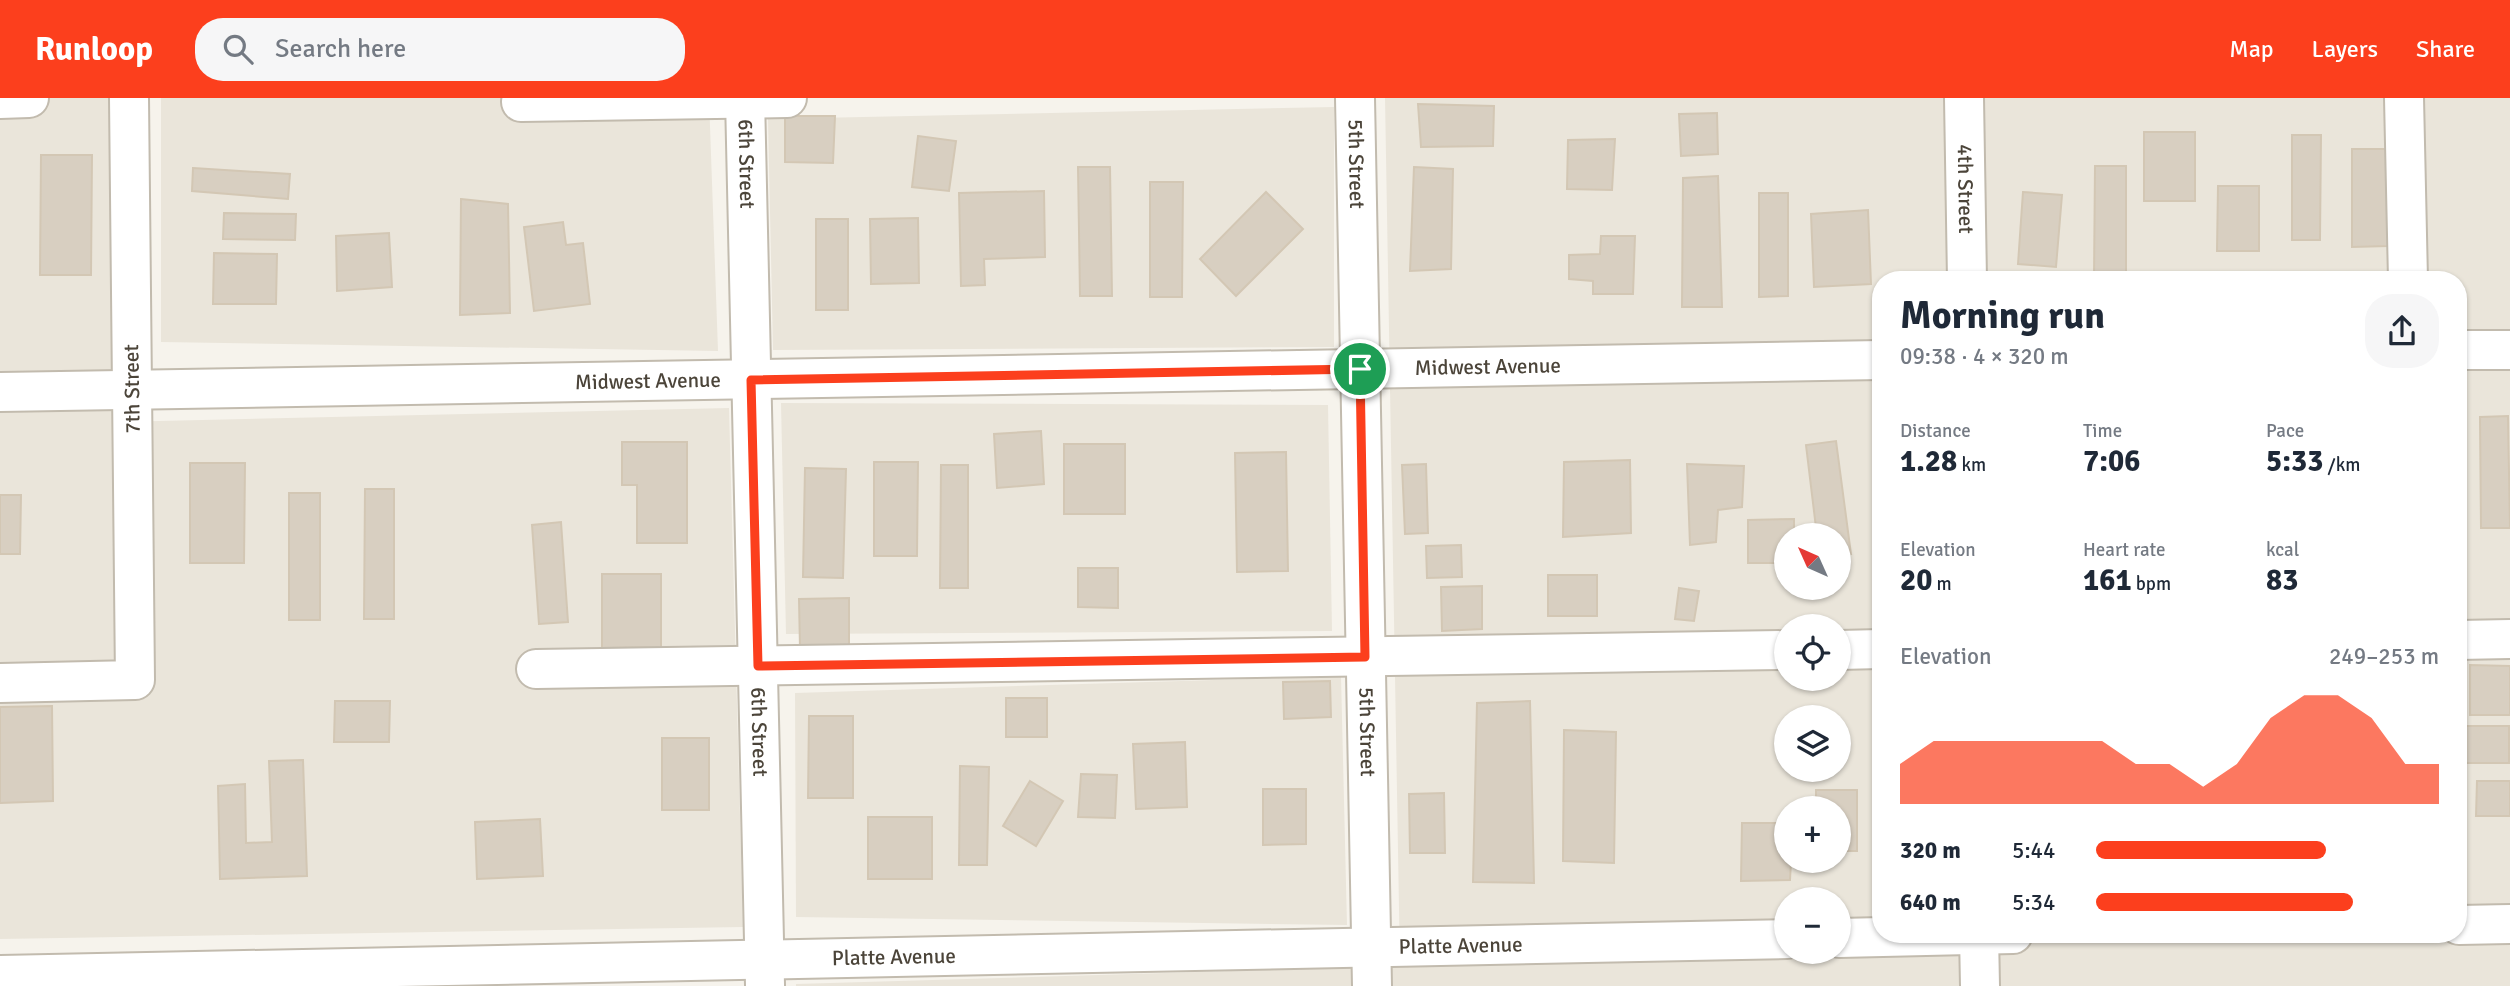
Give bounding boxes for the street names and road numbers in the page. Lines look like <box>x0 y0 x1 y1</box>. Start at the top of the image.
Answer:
street label: 6th Street <box>732 119 760 209</box>
street label: 5th Street <box>1342 119 1370 209</box>
street label: 4th Street <box>1952 144 1979 234</box>
street label: 7th Street <box>118 344 146 434</box>
street label: Midwest Avenue <box>1415 352 1561 381</box>
street label: Midwest Avenue <box>575 367 721 395</box>
street label: 6th Street <box>745 687 773 777</box>
street label: 5th Street <box>1353 687 1381 777</box>
street label: Platte Avenue <box>1398 931 1523 960</box>
street label: Platte Avenue <box>832 943 956 971</box>

